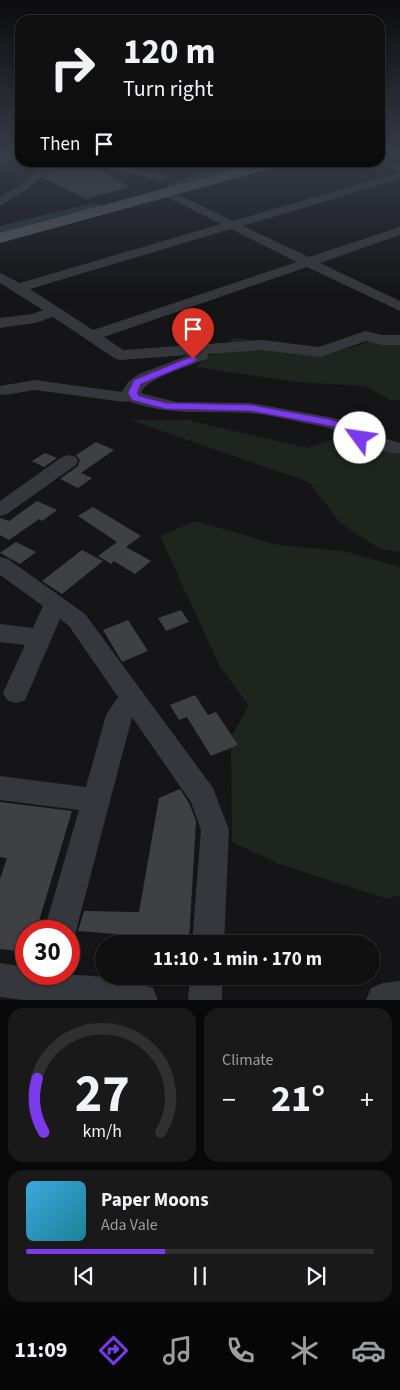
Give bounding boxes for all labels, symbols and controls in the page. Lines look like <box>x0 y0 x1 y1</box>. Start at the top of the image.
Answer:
text: 120 m <box>123 27 215 77</box>
icon: right <box>40 35 105 100</box>
text: Turn right <box>123 73 213 105</box>
icon: arrive <box>90 130 118 158</box>
text: Then <box>40 131 80 158</box>
pin <box>172 308 214 359</box>
icon: arrive <box>179 315 207 343</box>
position arrow <box>333 411 385 463</box>
speed limit sign: 30 <box>15 920 80 985</box>
text: 11:10 · 1 min · 170 m <box>153 946 322 973</box>
text: Climate <box>222 1049 273 1071</box>
text: 27 <box>75 1058 129 1132</box>
text: 21° <box>271 1072 325 1126</box>
text: − <box>222 1080 236 1120</box>
text: + <box>360 1080 374 1120</box>
text: km/h <box>82 1119 122 1144</box>
text: Paper Moons <box>101 1187 209 1214</box>
text: Ada Vale <box>101 1214 158 1236</box>
icon: previous <box>70 1262 98 1290</box>
icon: pause <box>186 1262 214 1290</box>
icon: next <box>302 1262 330 1290</box>
icon: directions <box>96 1333 131 1368</box>
icon: music <box>160 1333 195 1368</box>
icon: phone <box>223 1333 258 1368</box>
icon: climate <box>287 1333 322 1368</box>
icon: car <box>351 1333 386 1368</box>
text: 11:09 <box>14 1334 67 1366</box>

